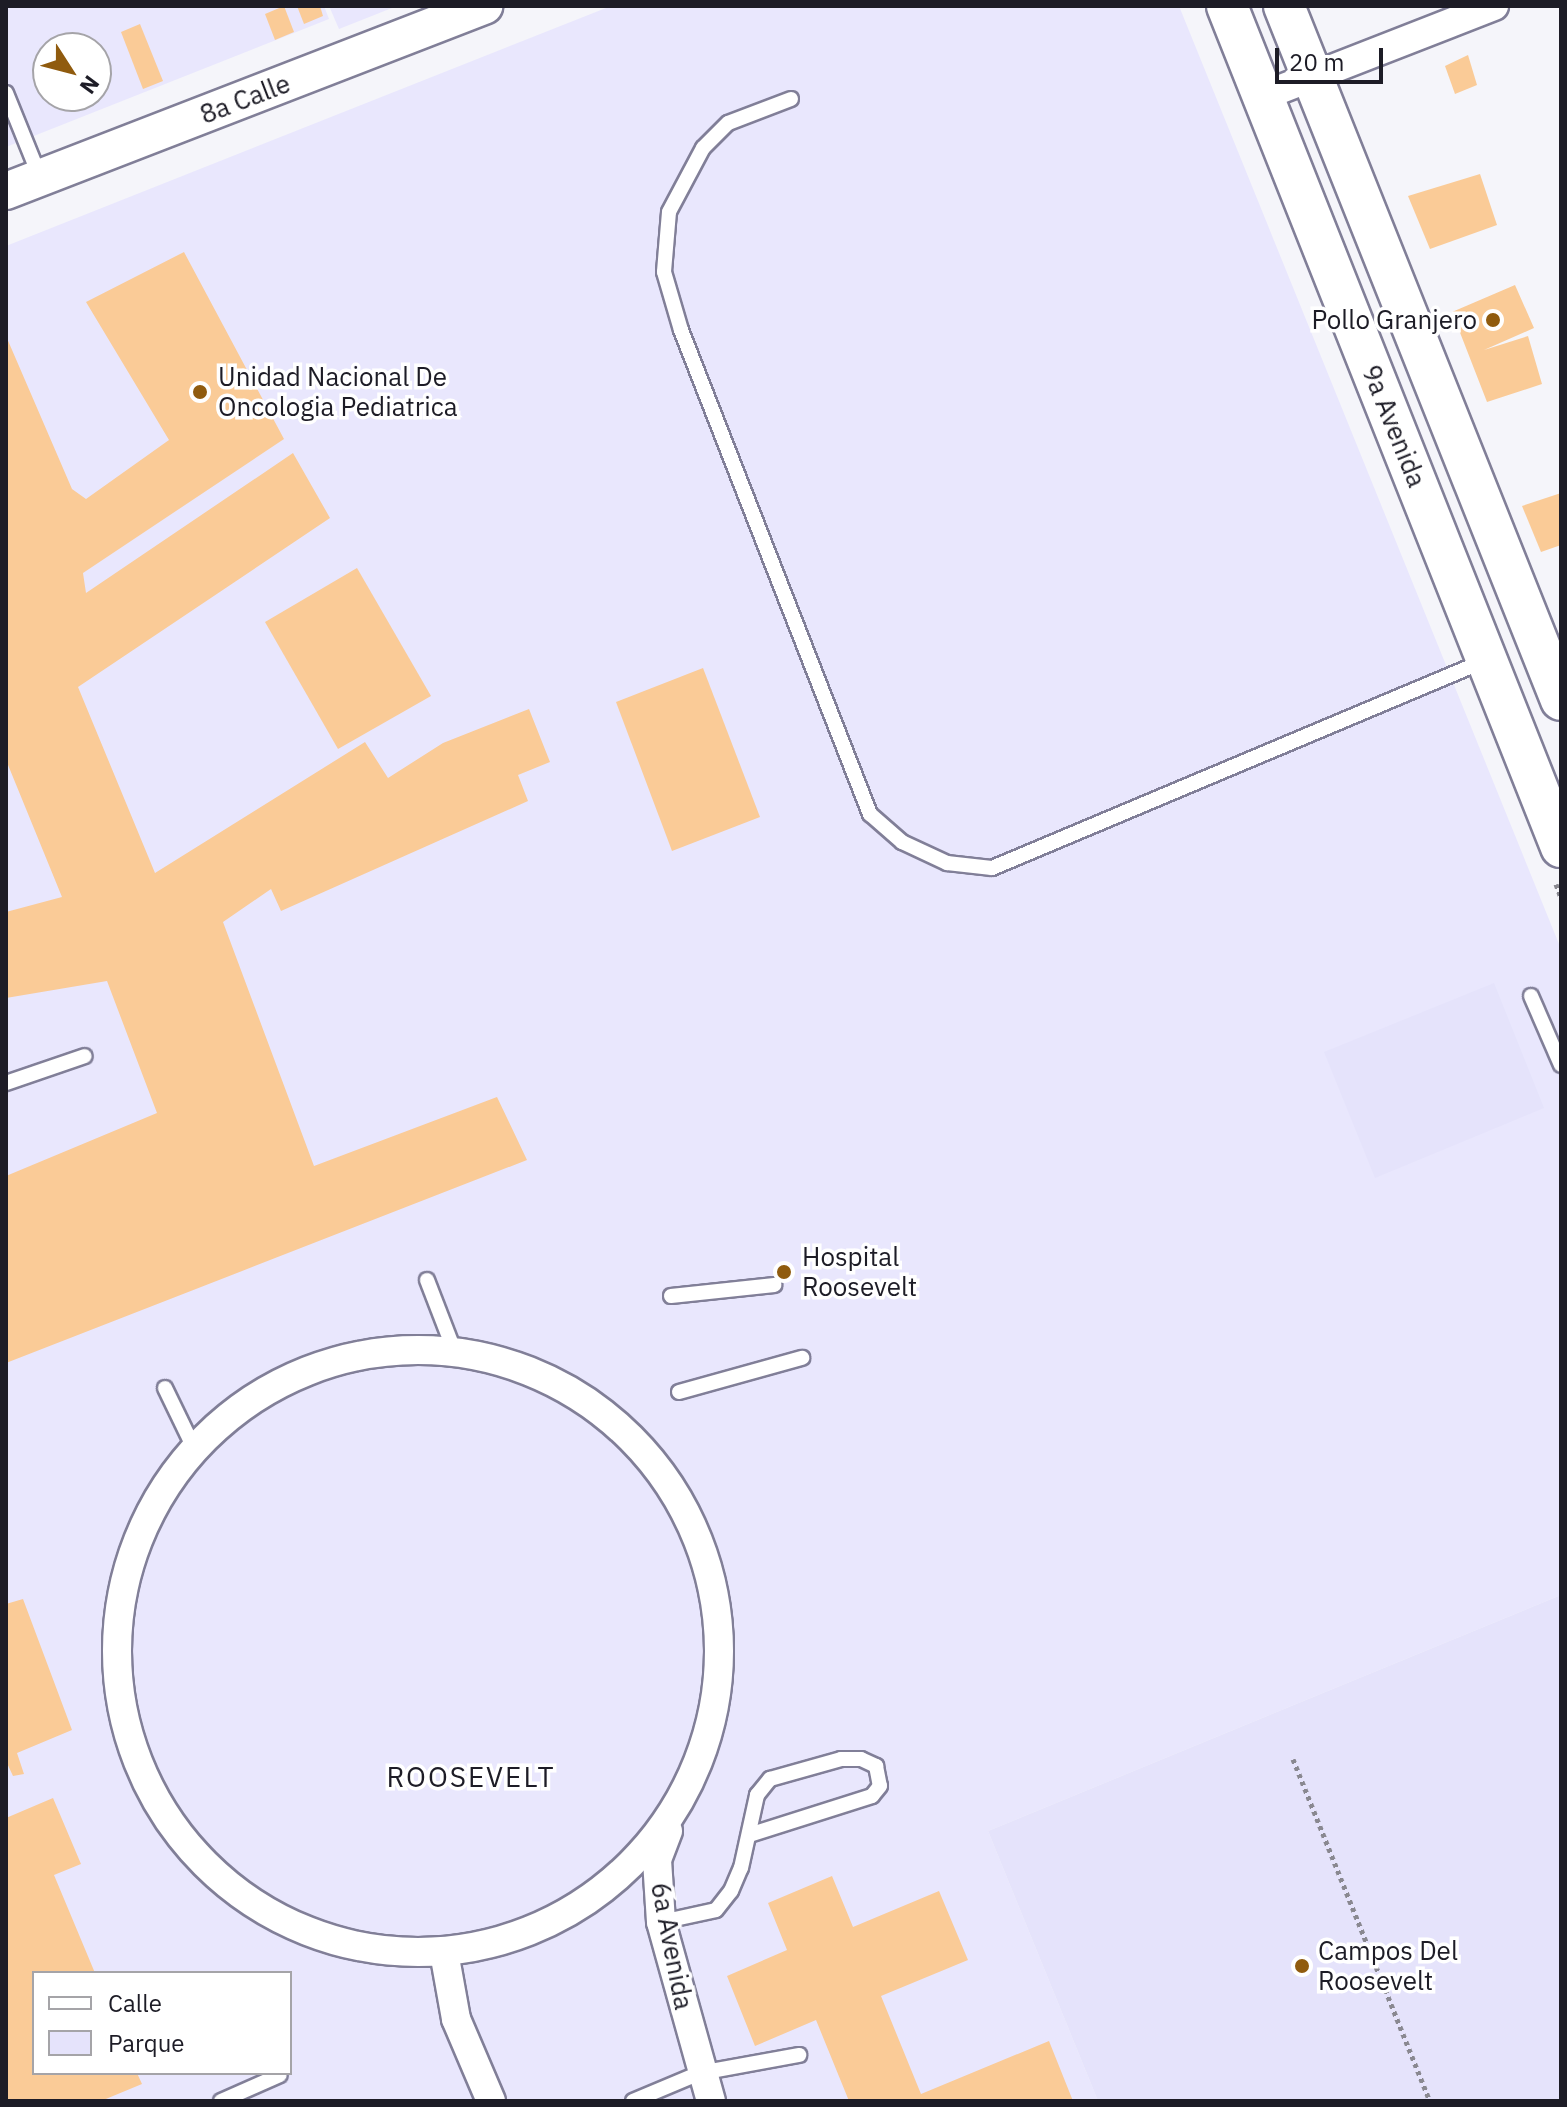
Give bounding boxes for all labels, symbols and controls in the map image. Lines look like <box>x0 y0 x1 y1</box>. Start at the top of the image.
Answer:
north arrow <box>32 32 112 112</box>
scale bar <box>1279 32 1387 82</box>
text: 20 m <box>1289 46 1344 78</box>
street label: 8a Calle <box>196 68 294 130</box>
text: N <box>74 70 107 100</box>
place label: Pollo Granjero <box>1312 304 1477 336</box>
marker: Pollo Granjero <box>1484 311 1502 329</box>
street label: 9a Avenida <box>1355 360 1433 492</box>
place label: Unidad Nacional De Oncologia Pediatrica <box>218 361 458 422</box>
marker: Unidad Nacional De Oncologia Pediatrica <box>189 381 211 403</box>
place label: Hospital Roosevelt <box>802 1241 917 1302</box>
marker: Hospital Roosevelt <box>773 1261 795 1283</box>
district label: ROOSEVELT <box>386 1760 556 1794</box>
street label: 6a Avenida <box>644 1880 700 2012</box>
place label: Campos Del Roosevelt <box>1318 1935 1458 1996</box>
marker: Campos Del Roosevelt <box>1293 1957 1311 1975</box>
legend <box>32 1971 292 2075</box>
text: Calle <box>108 1987 162 2019</box>
text: Parque <box>108 2027 185 2059</box>

